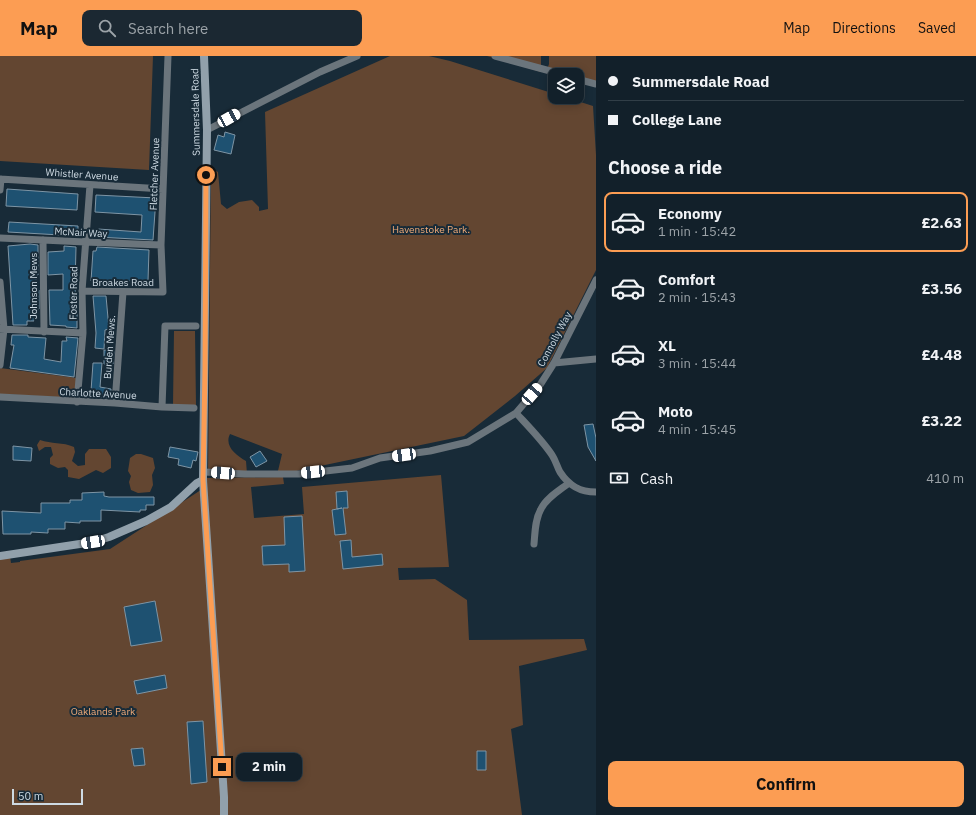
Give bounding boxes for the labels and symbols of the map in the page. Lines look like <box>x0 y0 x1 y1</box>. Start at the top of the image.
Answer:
street label: Summersdale Road <box>188 68 203 156</box>
car <box>216 107 242 129</box>
street label: Fletcher Avenue <box>147 137 162 211</box>
street label: Whistler Avenue <box>45 165 119 184</box>
route start <box>197 166 215 184</box>
park label: Havenstoke Park. <box>392 223 470 236</box>
street label: McNair Way <box>54 225 108 240</box>
street label: Johnson Mews <box>27 253 40 319</box>
street label: Foster Road <box>67 266 80 320</box>
street label: Broakes Road <box>92 276 154 289</box>
street label: Connolly Way <box>535 309 574 369</box>
street label: Burden Mews. <box>101 315 118 379</box>
car <box>520 381 544 407</box>
street label: Charlotte Avenue <box>59 385 137 402</box>
car <box>391 447 417 463</box>
car <box>300 465 326 479</box>
car <box>211 466 235 480</box>
car <box>80 534 106 550</box>
park label: Oaklands Park <box>71 705 136 718</box>
callout: 2 min <box>236 753 302 781</box>
route end <box>213 758 231 776</box>
scale bar <box>12 787 83 806</box>

